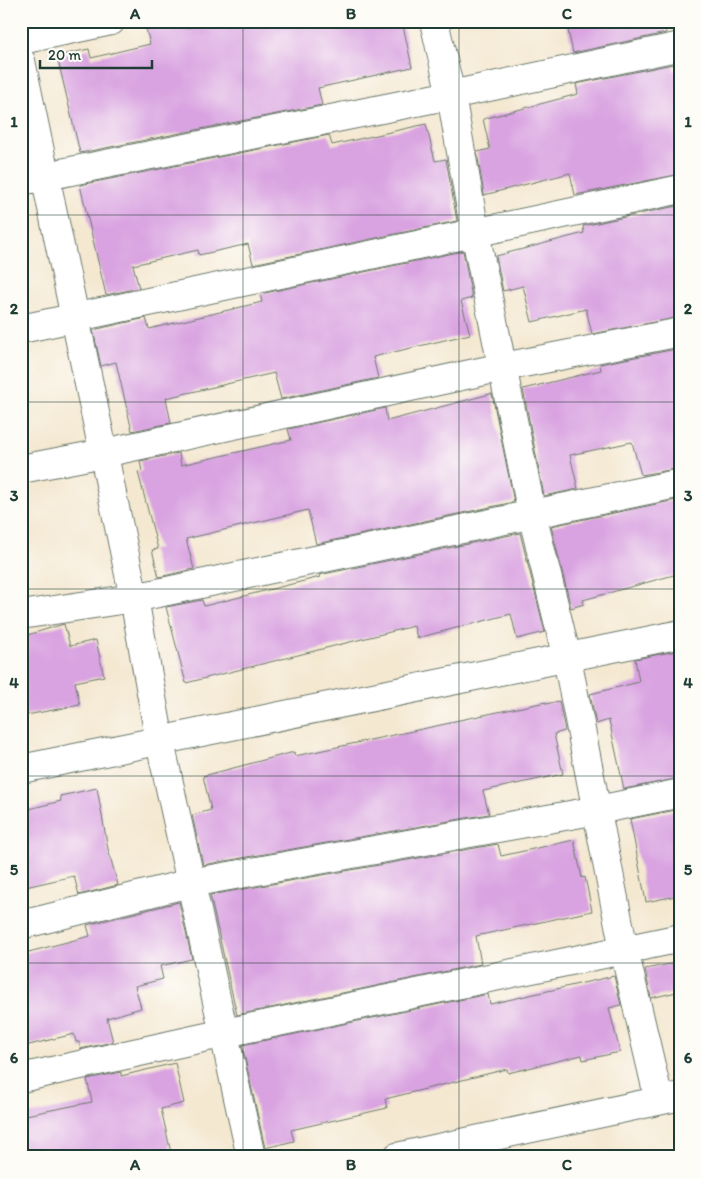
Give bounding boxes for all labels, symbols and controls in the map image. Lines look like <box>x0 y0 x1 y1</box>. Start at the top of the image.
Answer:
text: A <box>129 4 141 23</box>
text: B <box>346 4 357 23</box>
text: C <box>562 4 573 23</box>
scale bar <box>40 38 152 70</box>
text: 20 m <box>48 46 82 64</box>
text: 1 <box>10 112 18 131</box>
text: 1 <box>684 112 692 131</box>
text: 2 <box>10 299 19 318</box>
text: 2 <box>684 299 693 318</box>
text: 3 <box>10 486 19 505</box>
text: 3 <box>684 486 693 505</box>
text: 4 <box>9 673 19 692</box>
text: 4 <box>683 673 693 692</box>
text: 5 <box>10 860 19 879</box>
text: 5 <box>684 860 693 879</box>
text: 6 <box>10 1048 19 1067</box>
text: 6 <box>684 1048 693 1067</box>
text: A <box>129 1155 141 1174</box>
text: B <box>346 1155 357 1174</box>
text: C <box>562 1155 573 1174</box>

